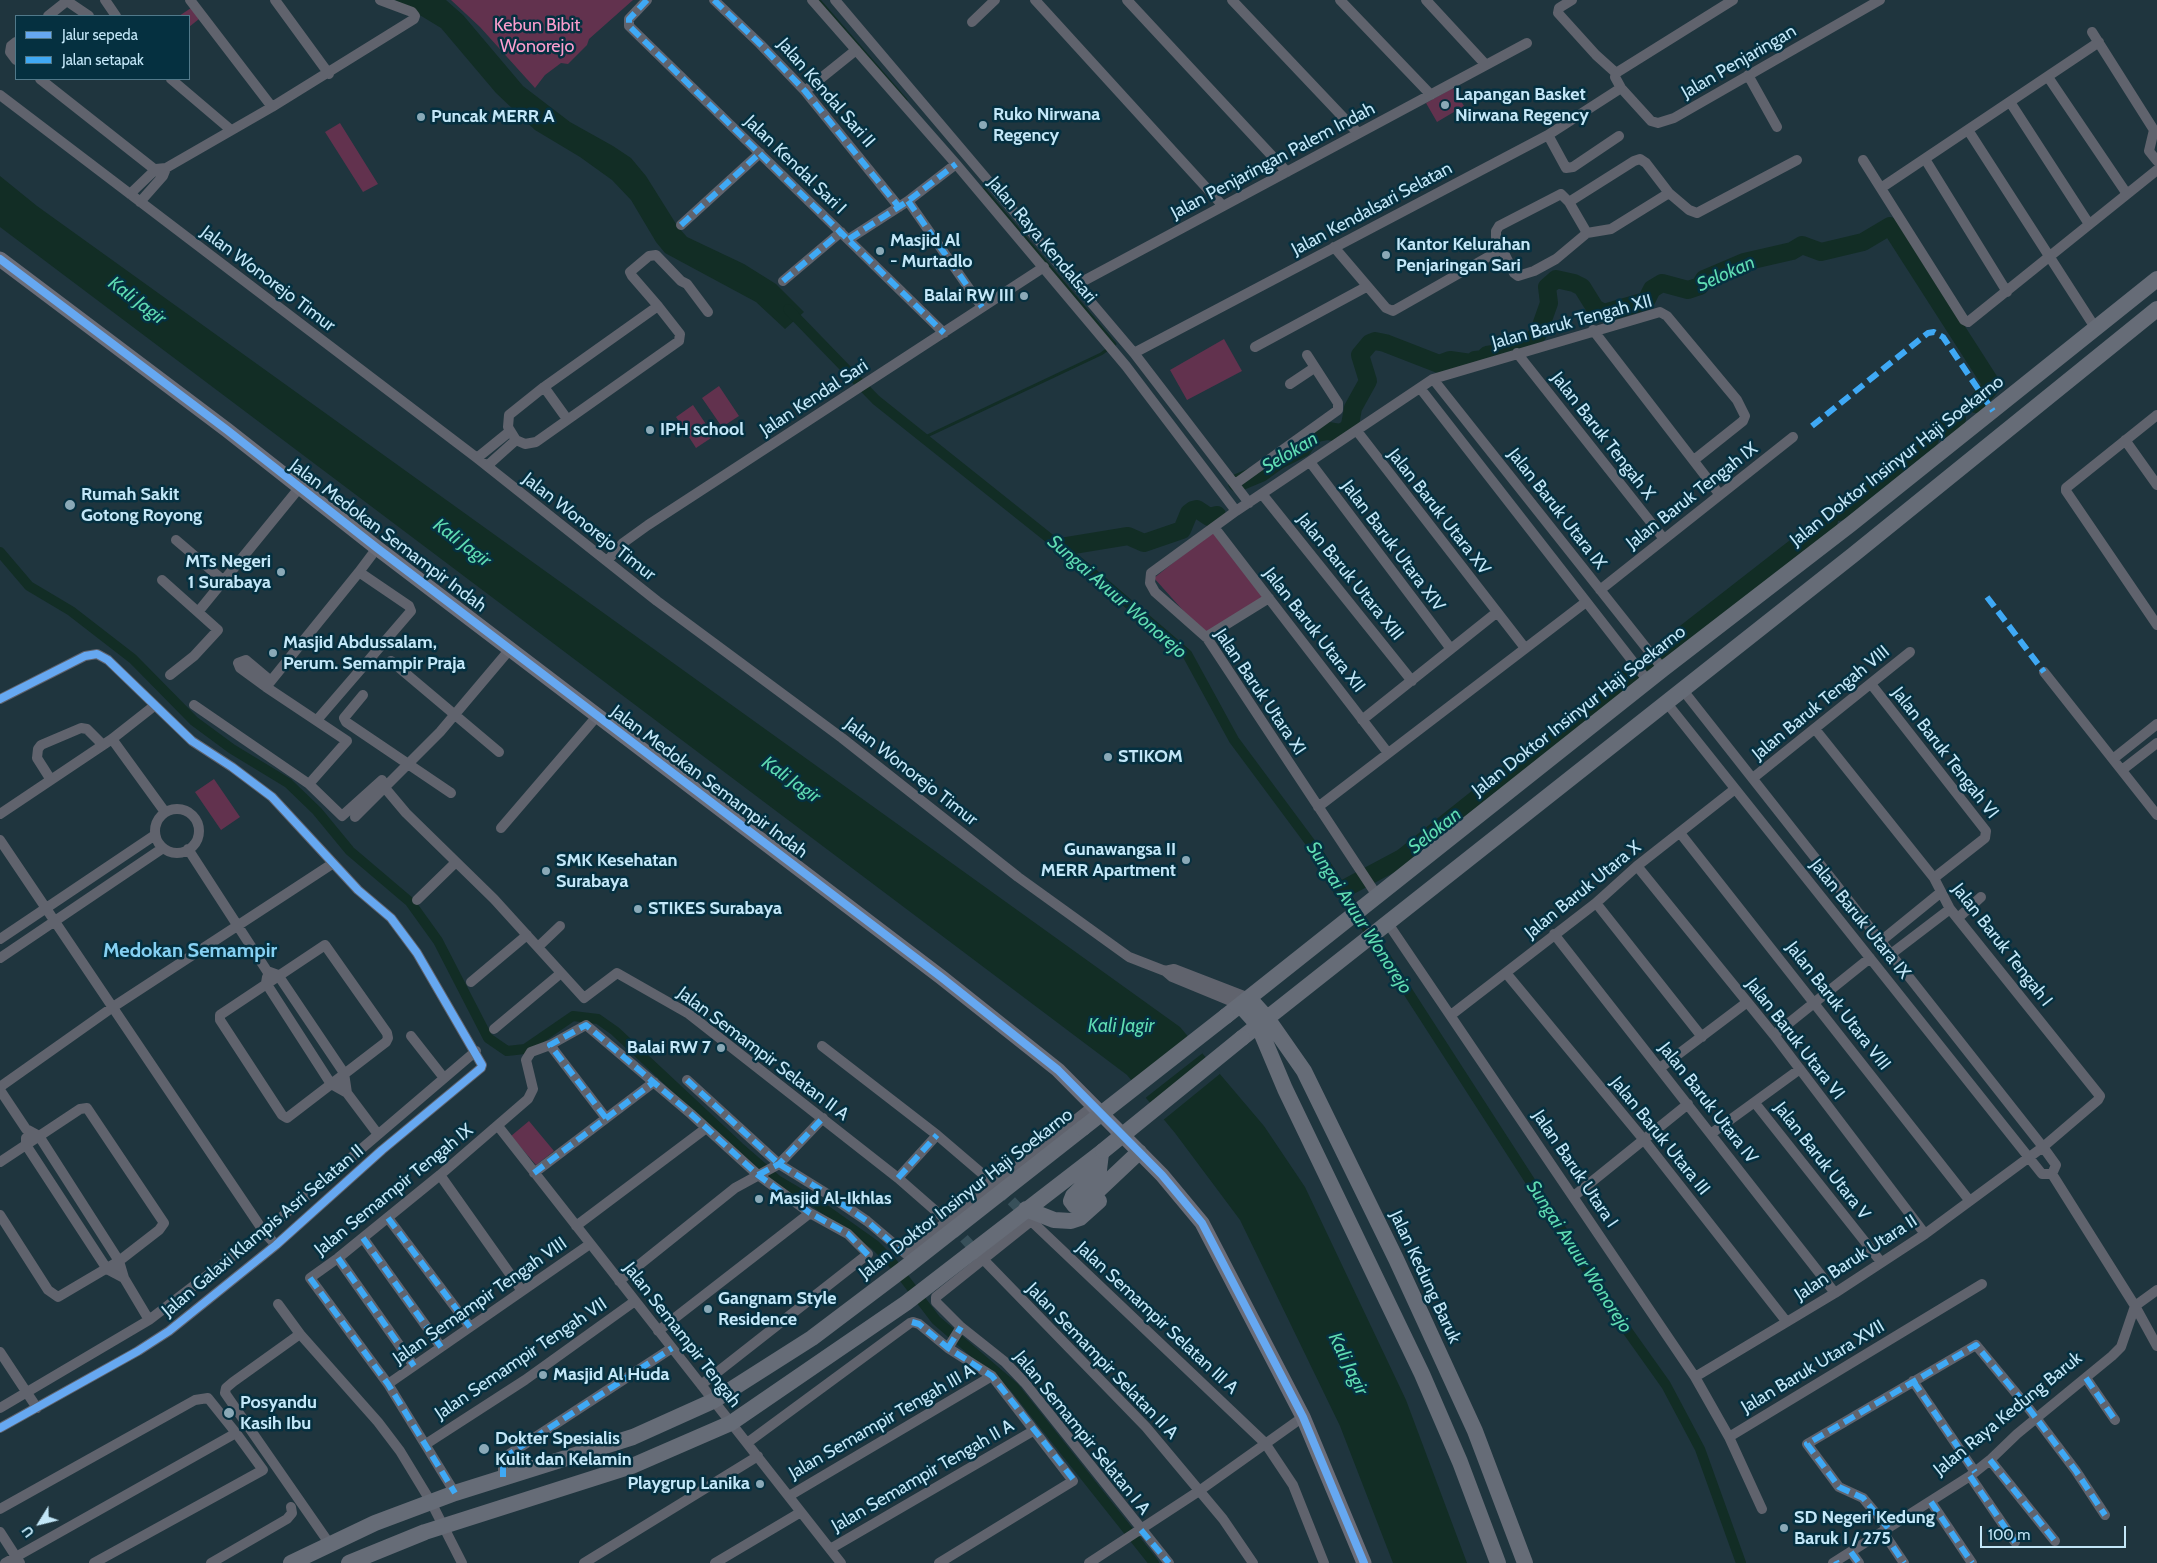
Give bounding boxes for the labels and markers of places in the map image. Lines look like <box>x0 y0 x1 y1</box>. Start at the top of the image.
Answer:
place label: Lapangan Basket Nirwana Regency <box>1455 84 1589 126</box>
marker: Lapangan Basket Nirwana Regency <box>1439 99 1451 111</box>
place label: Ruko Nirwana Regency <box>993 104 1100 146</box>
place label: Puncak MERR A <box>431 106 554 128</box>
marker: Puncak MERR A <box>415 111 427 123</box>
marker: Ruko Nirwana Regency <box>977 119 989 131</box>
place label: Masjid Al - Murtadlo <box>890 230 973 272</box>
place label: Kantor Kelurahan Penjaringan Sari <box>1396 234 1531 276</box>
marker: Masjid Al - Murtadlo <box>874 245 886 257</box>
marker: Kantor Kelurahan Penjaringan Sari <box>1380 249 1392 261</box>
place label: Balai RW III <box>924 285 1014 307</box>
marker: Balai RW III <box>1018 290 1030 302</box>
place label: IPH school <box>660 419 744 441</box>
marker: IPH school <box>644 424 656 436</box>
place label: Rumah Sakit Gotong Royong <box>81 484 202 526</box>
marker: Rumah Sakit Gotong Royong <box>63 498 77 512</box>
place label: MTs Negeri 1 Surabaya <box>185 551 271 594</box>
marker: MTs Negeri 1 Surabaya <box>275 566 287 578</box>
place label: Masjid Abdussalam, Perum. Semampir Praja <box>283 632 466 674</box>
marker: Masjid Abdussalam, Perum. Semampir Praja <box>267 647 279 659</box>
place label: STIKOM <box>1118 746 1183 768</box>
marker: STIKOM <box>1102 751 1114 763</box>
place label: Gunawangsa II MERR Apartment <box>1041 839 1176 882</box>
place label: SMK Kesehatan Surabaya <box>556 850 677 892</box>
marker: Gunawangsa II MERR Apartment <box>1180 854 1192 866</box>
marker: SMK Kesehatan Surabaya <box>540 865 552 877</box>
place label: STIKES Surabaya <box>648 898 782 920</box>
marker: STIKES Surabaya <box>632 903 644 915</box>
place label: Balai RW 7 <box>627 1037 711 1059</box>
marker: Balai RW 7 <box>715 1042 727 1054</box>
place label: Masjid Al-Ikhlas <box>769 1188 892 1210</box>
marker: Masjid Al-Ikhlas <box>753 1193 765 1205</box>
place label: Gangnam Style Residence <box>718 1288 836 1330</box>
marker: Gangnam Style Residence <box>702 1303 714 1315</box>
place label: Masjid Al Huda <box>553 1364 669 1386</box>
marker: Masjid Al Huda <box>537 1369 549 1381</box>
place label: Posyandu Kasih Ibu <box>240 1392 317 1435</box>
marker: Posyandu Kasih Ibu <box>222 1406 236 1420</box>
place label: Dokter Spesialis Kulit dan Kelamin <box>495 1428 632 1470</box>
marker: Dokter Spesialis Kulit dan Kelamin <box>477 1442 491 1456</box>
place label: Playgrup Lanika <box>627 1473 750 1495</box>
marker: Playgrup Lanika <box>754 1478 766 1490</box>
place label: SD Negeri Kedung Baruk I / 275 <box>1794 1507 1935 1550</box>
marker: SD Negeri Kedung Baruk I / 275 <box>1778 1522 1790 1534</box>

